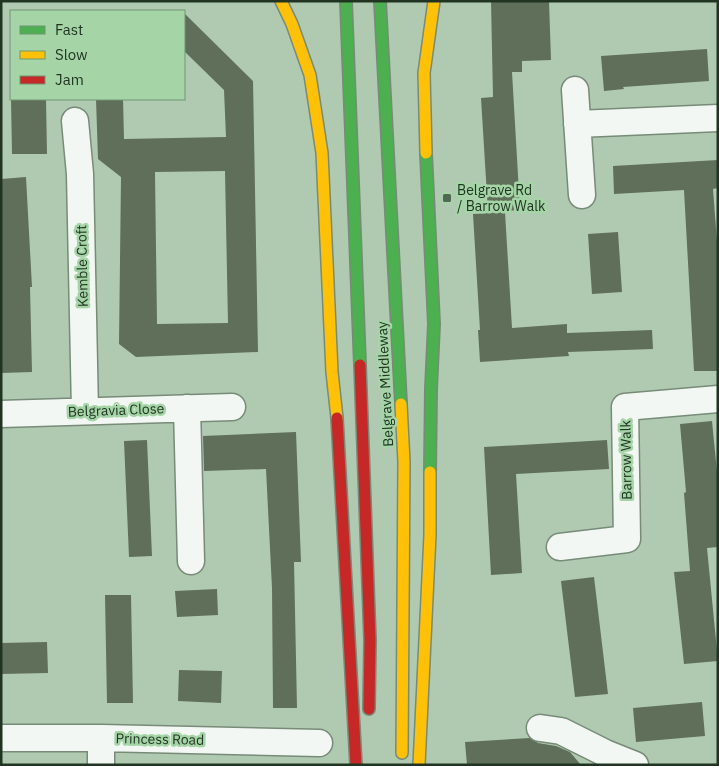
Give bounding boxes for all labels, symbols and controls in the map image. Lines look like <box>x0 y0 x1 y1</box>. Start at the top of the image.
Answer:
legend <box>10 10 185 100</box>
text: Fast <box>55 20 83 39</box>
text: Slow <box>55 45 88 64</box>
text: Jam <box>55 70 84 89</box>
place label: Belgrave Rd / Barrow Walk <box>457 181 546 215</box>
marker: Belgrave Rd / Barrow Walk <box>441 192 453 204</box>
street label: Kemble Croft <box>72 225 92 307</box>
street label: Belgrave Middleway <box>373 321 397 447</box>
street label: Belgravia Close <box>67 399 165 421</box>
street label: Barrow Walk <box>616 419 636 500</box>
street label: Princess Road <box>116 729 204 749</box>

